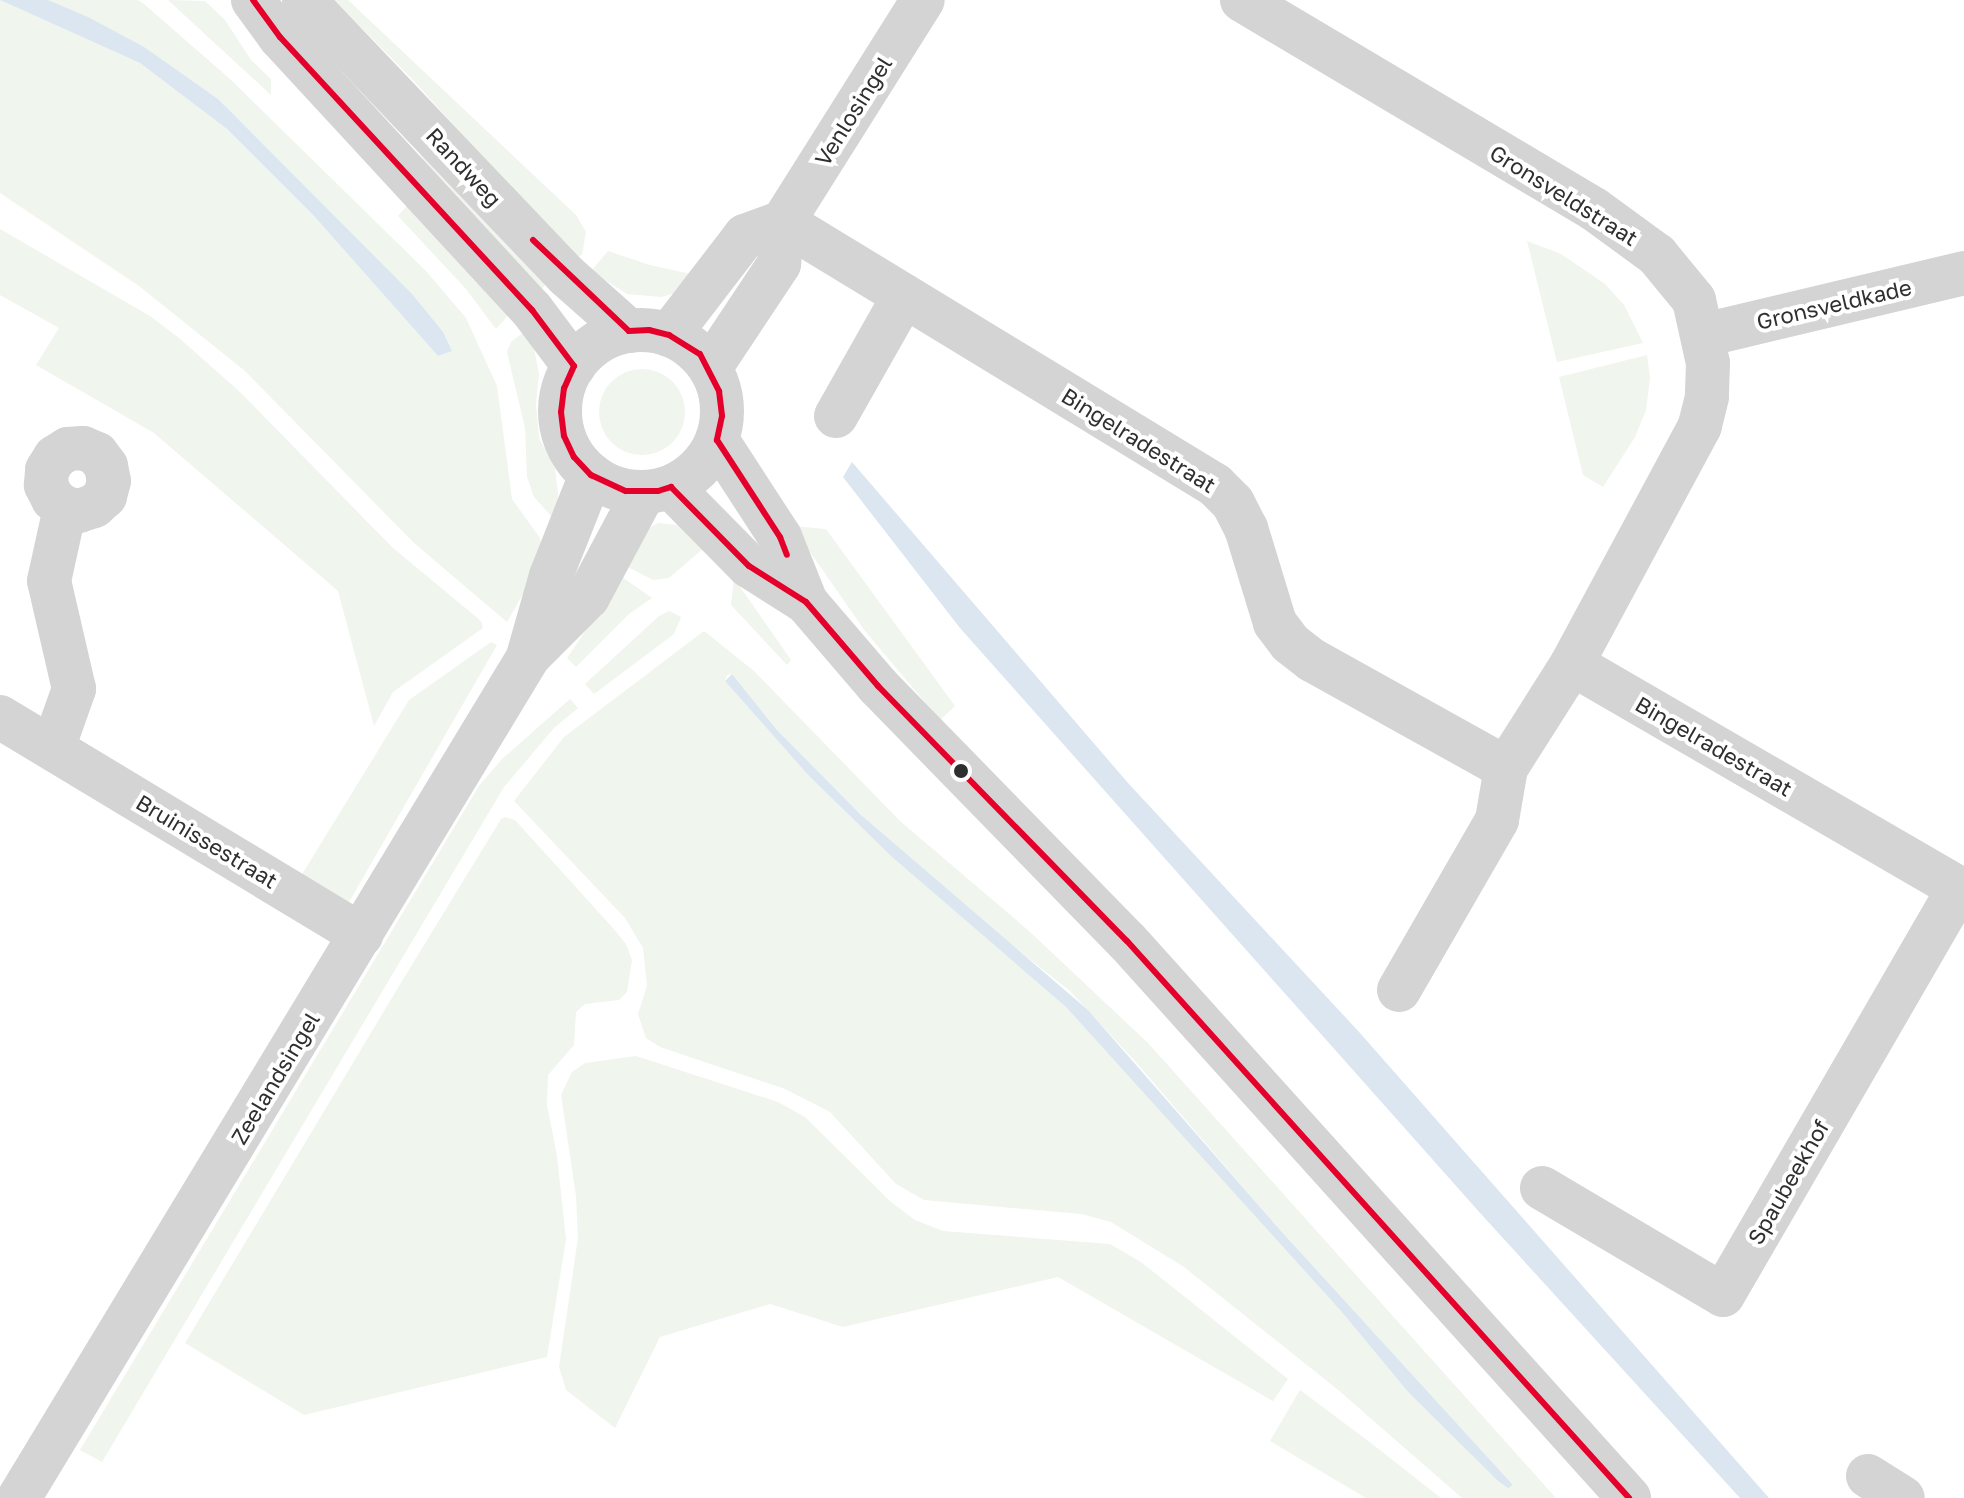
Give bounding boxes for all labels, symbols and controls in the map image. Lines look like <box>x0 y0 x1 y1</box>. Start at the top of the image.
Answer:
street label: Venlosingel <box>809 51 897 171</box>
street label: Randweg <box>421 122 507 212</box>
street label: Gronsveldstraat <box>1485 139 1643 251</box>
street label: Gronsveldkade <box>1754 273 1914 335</box>
street label: Bingelradestraat <box>1057 382 1221 498</box>
street label: Bingelradestraat <box>1631 690 1797 802</box>
unlabelled marker <box>953 763 969 779</box>
street label: Bruinissestraat <box>132 788 282 894</box>
street label: Zeelandsingel <box>225 1007 325 1149</box>
street label: Spaubeekhof <box>1742 1115 1834 1249</box>

